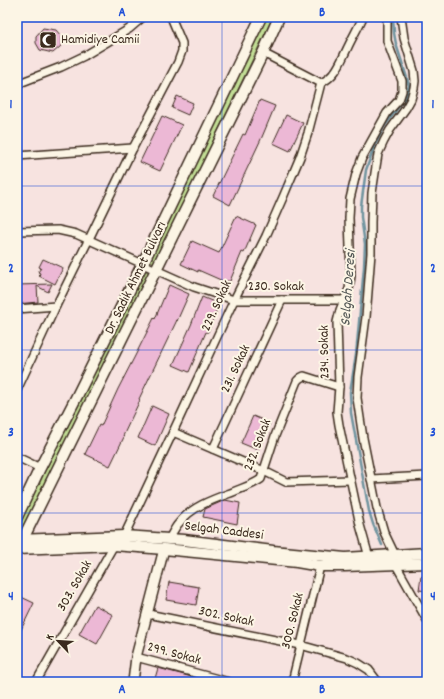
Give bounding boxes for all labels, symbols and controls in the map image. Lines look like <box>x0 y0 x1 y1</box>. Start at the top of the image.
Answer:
text: A <box>118 4 126 23</box>
text: B <box>319 4 325 23</box>
mosque icon: Hamidiye Camii <box>38 30 58 50</box>
place label: Hamidiye Camii <box>61 30 140 50</box>
text: 1 <box>10 96 13 115</box>
text: 1 <box>432 96 435 115</box>
street label: Dr. Sadık Ahmet Bulvarı <box>100 218 172 338</box>
water label: Selgah Deresi <box>335 247 363 327</box>
text: 2 <box>8 260 14 279</box>
text: 2 <box>430 260 436 279</box>
street label: 229. Sokak <box>196 277 238 335</box>
street label: 230. Sokak <box>248 277 304 297</box>
street label: 234. Sokak <box>315 325 335 379</box>
street label: 231. Sokak <box>216 341 256 397</box>
street label: 232. Sokak <box>239 416 277 474</box>
text: 3 <box>8 424 14 443</box>
text: 3 <box>430 424 436 443</box>
street label: Selgah Caddesi <box>183 516 265 546</box>
street label: 303. Sokak <box>52 557 98 615</box>
text: 4 <box>8 588 14 607</box>
text: 4 <box>430 588 436 607</box>
street label: 300. Sokak <box>276 590 310 651</box>
street label: 302. Sokak <box>197 601 256 633</box>
north arrow <box>38 621 78 661</box>
text: K <box>42 632 59 643</box>
street label: 299. Sokak <box>145 637 203 671</box>
text: A <box>118 681 126 699</box>
text: B <box>319 681 325 699</box>

